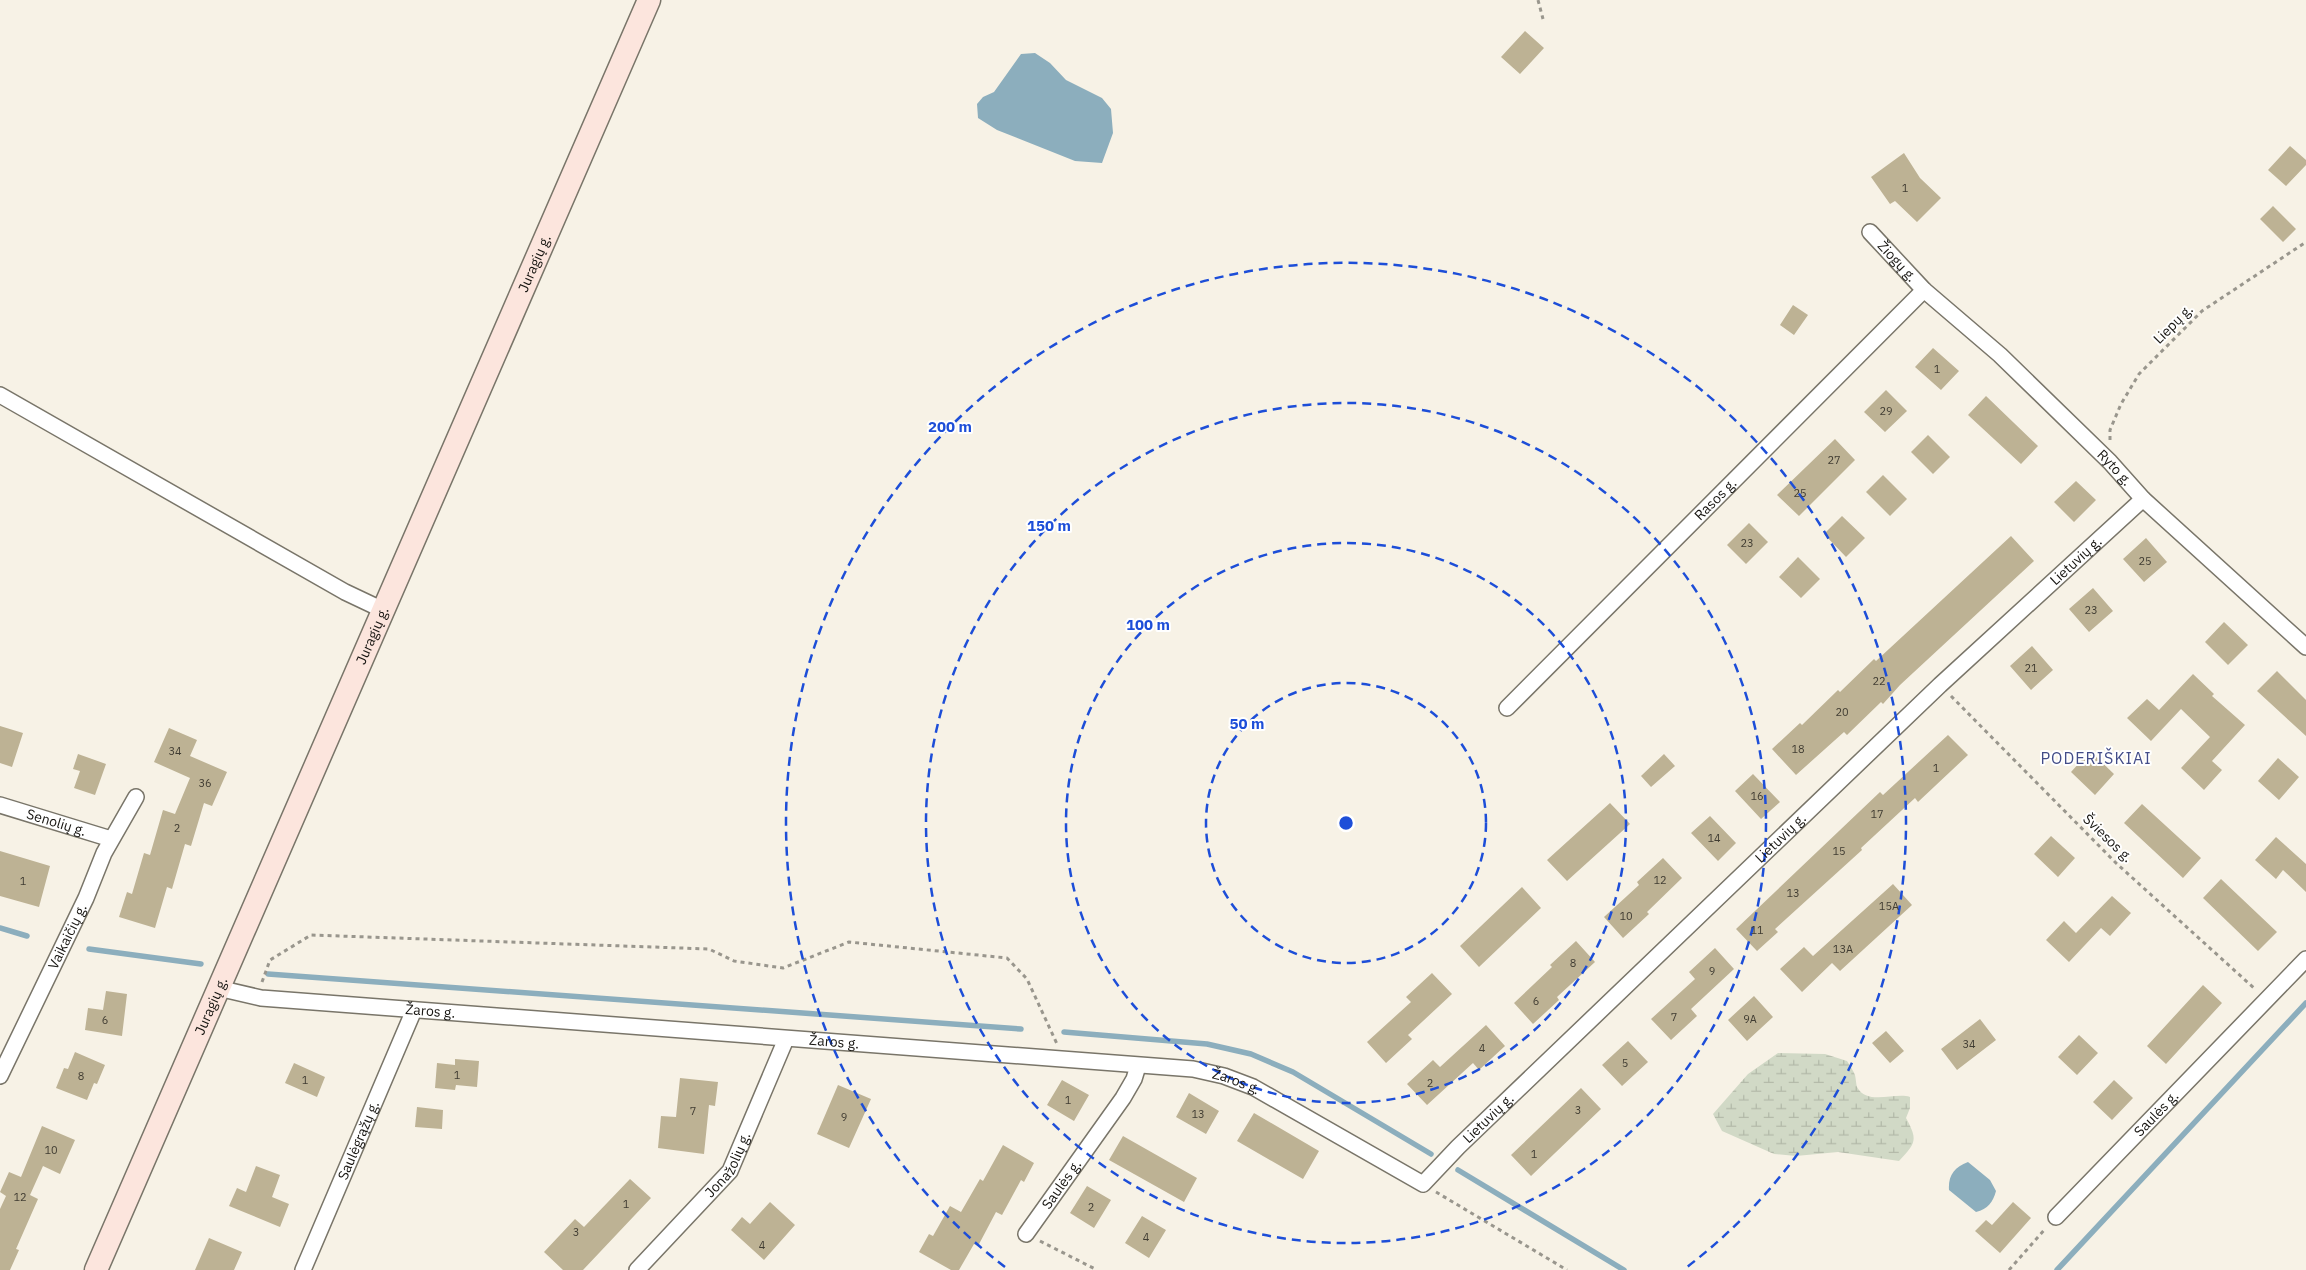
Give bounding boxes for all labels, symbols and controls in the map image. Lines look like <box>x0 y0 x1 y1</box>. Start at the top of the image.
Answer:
house number: 1 <box>1902 181 1909 195</box>
street label: Juragių g. <box>514 232 555 295</box>
street label: Žiogų g. <box>1874 236 1921 286</box>
street label: Liepų g. <box>2149 300 2197 348</box>
house number: 1 <box>1934 362 1941 376</box>
house number: 29 <box>1879 404 1893 418</box>
text: 200 m <box>928 417 972 436</box>
street label: Ryto g. <box>2093 446 2136 490</box>
house number: 27 <box>1827 453 1841 467</box>
street label: Rasos g. <box>1690 474 1740 524</box>
house number: 25 <box>1793 486 1807 500</box>
text: 150 m <box>1027 516 1071 535</box>
street label: Lietuvių g. <box>2046 532 2105 589</box>
house number: 23 <box>1740 536 1754 550</box>
house number: 25 <box>2138 554 2152 568</box>
house number: 23 <box>2084 603 2098 617</box>
street label: Juragių g. <box>352 604 393 667</box>
text: 100 m <box>1126 615 1170 634</box>
house number: 21 <box>2024 661 2038 675</box>
house number: 22 <box>1872 674 1886 688</box>
house number: 20 <box>1835 705 1849 719</box>
text: 50 m <box>1230 714 1264 733</box>
house number: 18 <box>1791 742 1805 756</box>
house number: 34 <box>168 744 182 758</box>
district label: PODERIŠKIAI <box>2040 747 2152 768</box>
house number: 1 <box>1933 761 1940 775</box>
house number: 36 <box>198 776 212 790</box>
house number: 16 <box>1750 789 1764 803</box>
street label: Senolių g. <box>24 805 88 840</box>
house number: 17 <box>1870 807 1884 821</box>
street label: Lietuvių g. <box>1751 809 1810 867</box>
street label: Šviesos g. <box>2079 809 2137 866</box>
centre of rings <box>1337 814 1355 832</box>
house number: 2 <box>174 821 180 835</box>
house number: 14 <box>1707 831 1721 845</box>
house number: 15 <box>1832 844 1846 858</box>
house number: 12 <box>1653 873 1667 887</box>
house number: 1 <box>20 874 27 888</box>
house number: 13 <box>1786 886 1800 900</box>
house number: 15A <box>1879 899 1899 913</box>
street label: Vaikaičių g. <box>44 901 91 972</box>
house number: 10 <box>1619 909 1633 923</box>
house number: 11 <box>1750 923 1764 937</box>
house number: 13A <box>1833 942 1853 956</box>
house number: 8 <box>1570 956 1576 970</box>
house number: 9 <box>1709 964 1715 978</box>
street label: Juragių g. <box>191 974 231 1038</box>
house number: 6 <box>1533 994 1539 1008</box>
street label: Žaros g. <box>405 999 456 1022</box>
house number: 7 <box>1671 1010 1677 1024</box>
house number: 9A <box>1743 1012 1757 1026</box>
house number: 6 <box>102 1013 108 1027</box>
street label: Žaros g. <box>809 1030 860 1053</box>
house number: 34 <box>1962 1037 1976 1051</box>
house number: 4 <box>1479 1041 1486 1055</box>
house number: 5 <box>1622 1056 1628 1070</box>
street label: Žaros g. <box>1211 1064 1264 1098</box>
house number: 1 <box>454 1068 461 1082</box>
house number: 8 <box>78 1069 84 1083</box>
house number: 1 <box>302 1073 309 1087</box>
house number: 2 <box>1427 1076 1433 1090</box>
street label: Saulės g. <box>2130 1087 2182 1140</box>
street label: Lietuvių g. <box>1459 1089 1517 1147</box>
house number: 1 <box>1065 1093 1072 1107</box>
street label: Saulėgrąžų g. <box>334 1098 383 1183</box>
house number: 3 <box>1575 1103 1581 1117</box>
house number: 7 <box>690 1104 696 1118</box>
house number: 13 <box>1191 1107 1205 1121</box>
house number: 9 <box>841 1110 847 1124</box>
street label: Jonažolių g. <box>701 1129 754 1201</box>
house number: 10 <box>44 1143 58 1157</box>
house number: 1 <box>1531 1147 1538 1161</box>
street label: Saulės g. <box>1038 1156 1085 1213</box>
house number: 12 <box>13 1190 27 1204</box>
house number: 1 <box>623 1197 630 1211</box>
house number: 2 <box>1088 1200 1094 1214</box>
house number: 3 <box>573 1225 579 1239</box>
house number: 4 <box>1143 1230 1150 1244</box>
house number: 4 <box>759 1238 766 1252</box>

